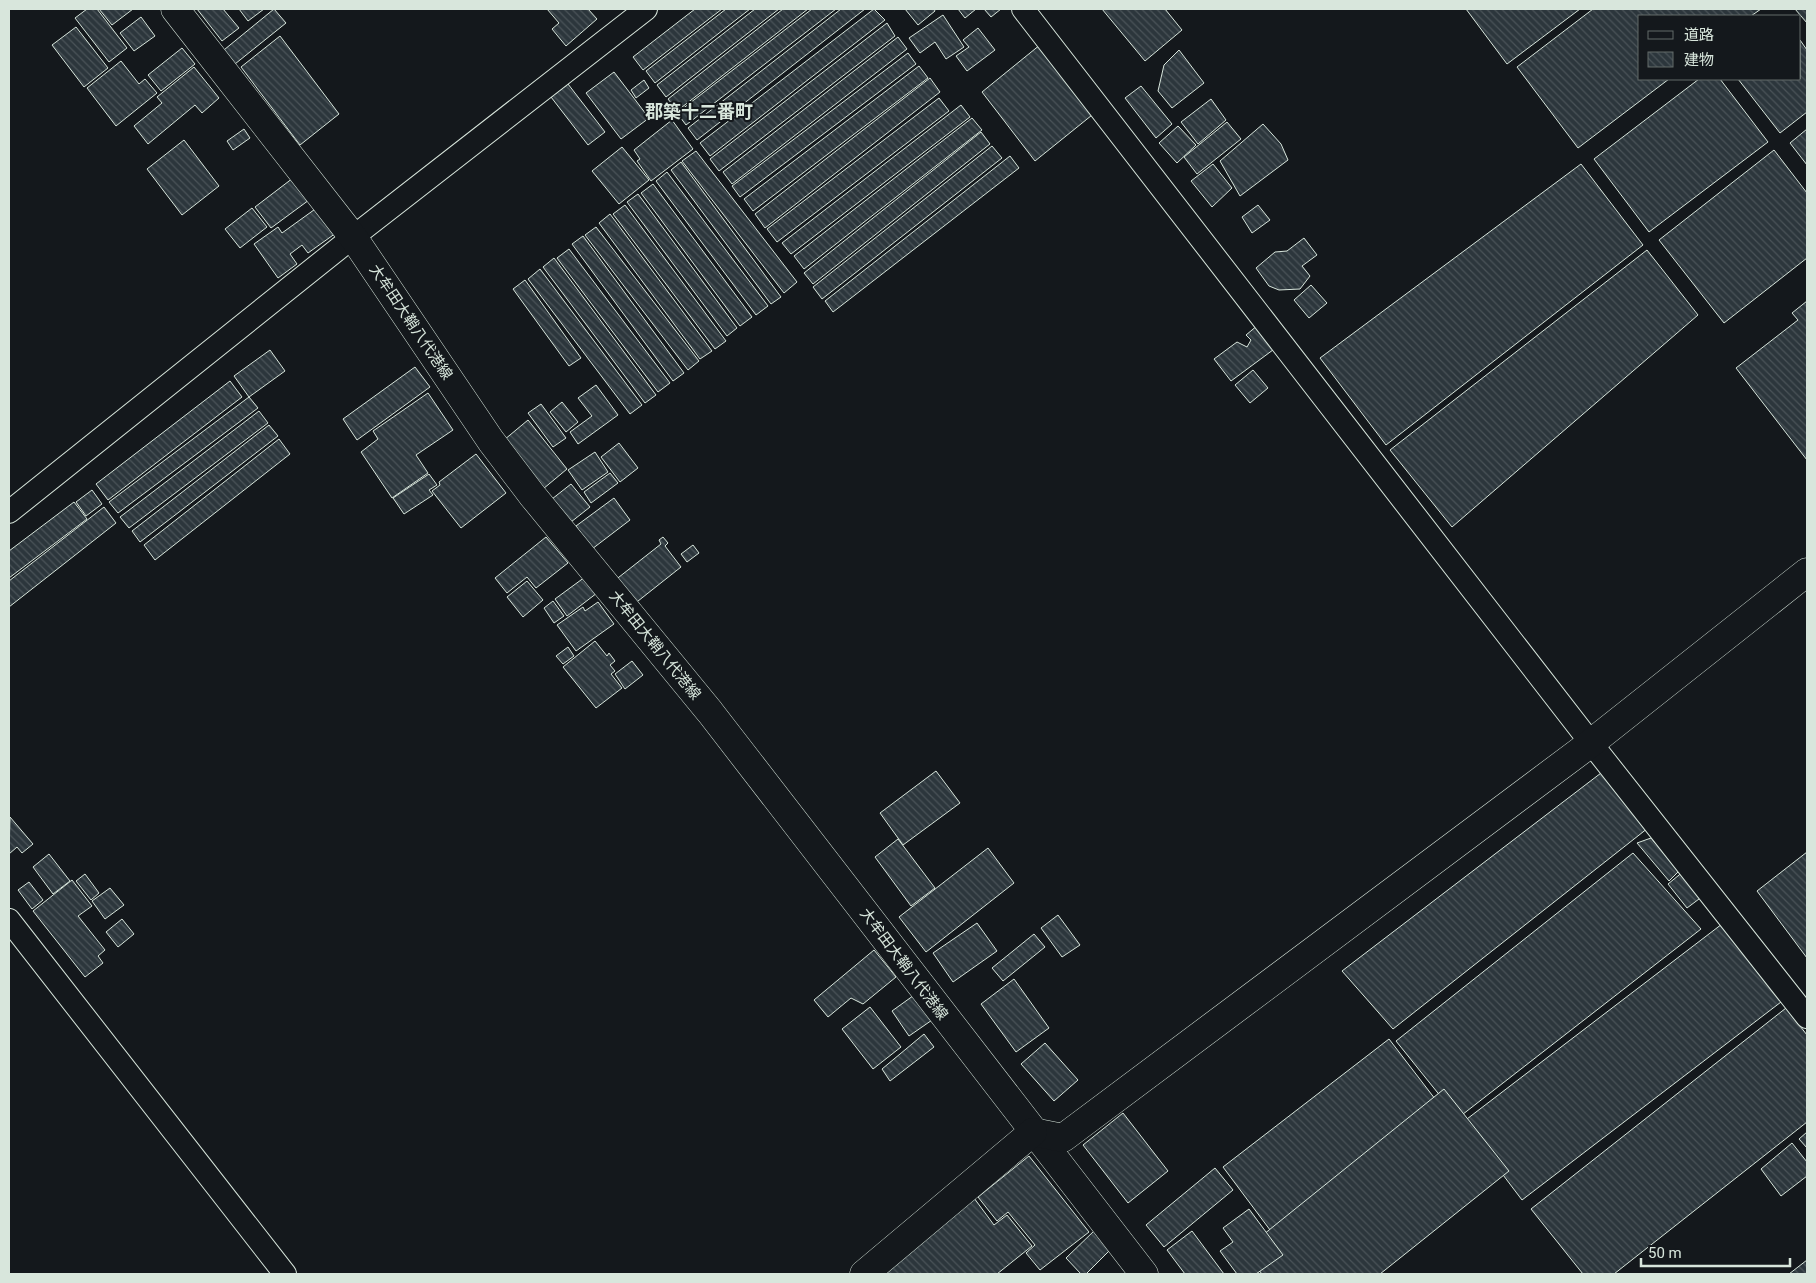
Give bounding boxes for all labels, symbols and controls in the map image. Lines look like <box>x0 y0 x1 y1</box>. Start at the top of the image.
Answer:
legend <box>1638 15 1801 80</box>
text: 道路 <box>1684 26 1714 44</box>
text: 建物 <box>1684 51 1714 69</box>
district label: 郡築十二番町 <box>645 101 753 122</box>
street label: 大牟田大鞘八代港線 <box>366 261 456 383</box>
street label: 大牟田大鞘八代港線 <box>606 587 704 703</box>
street label: 大牟田大鞘八代港線 <box>856 905 952 1023</box>
scale bar <box>1641 1236 1790 1268</box>
text: 50 m <box>1648 1244 1682 1262</box>

